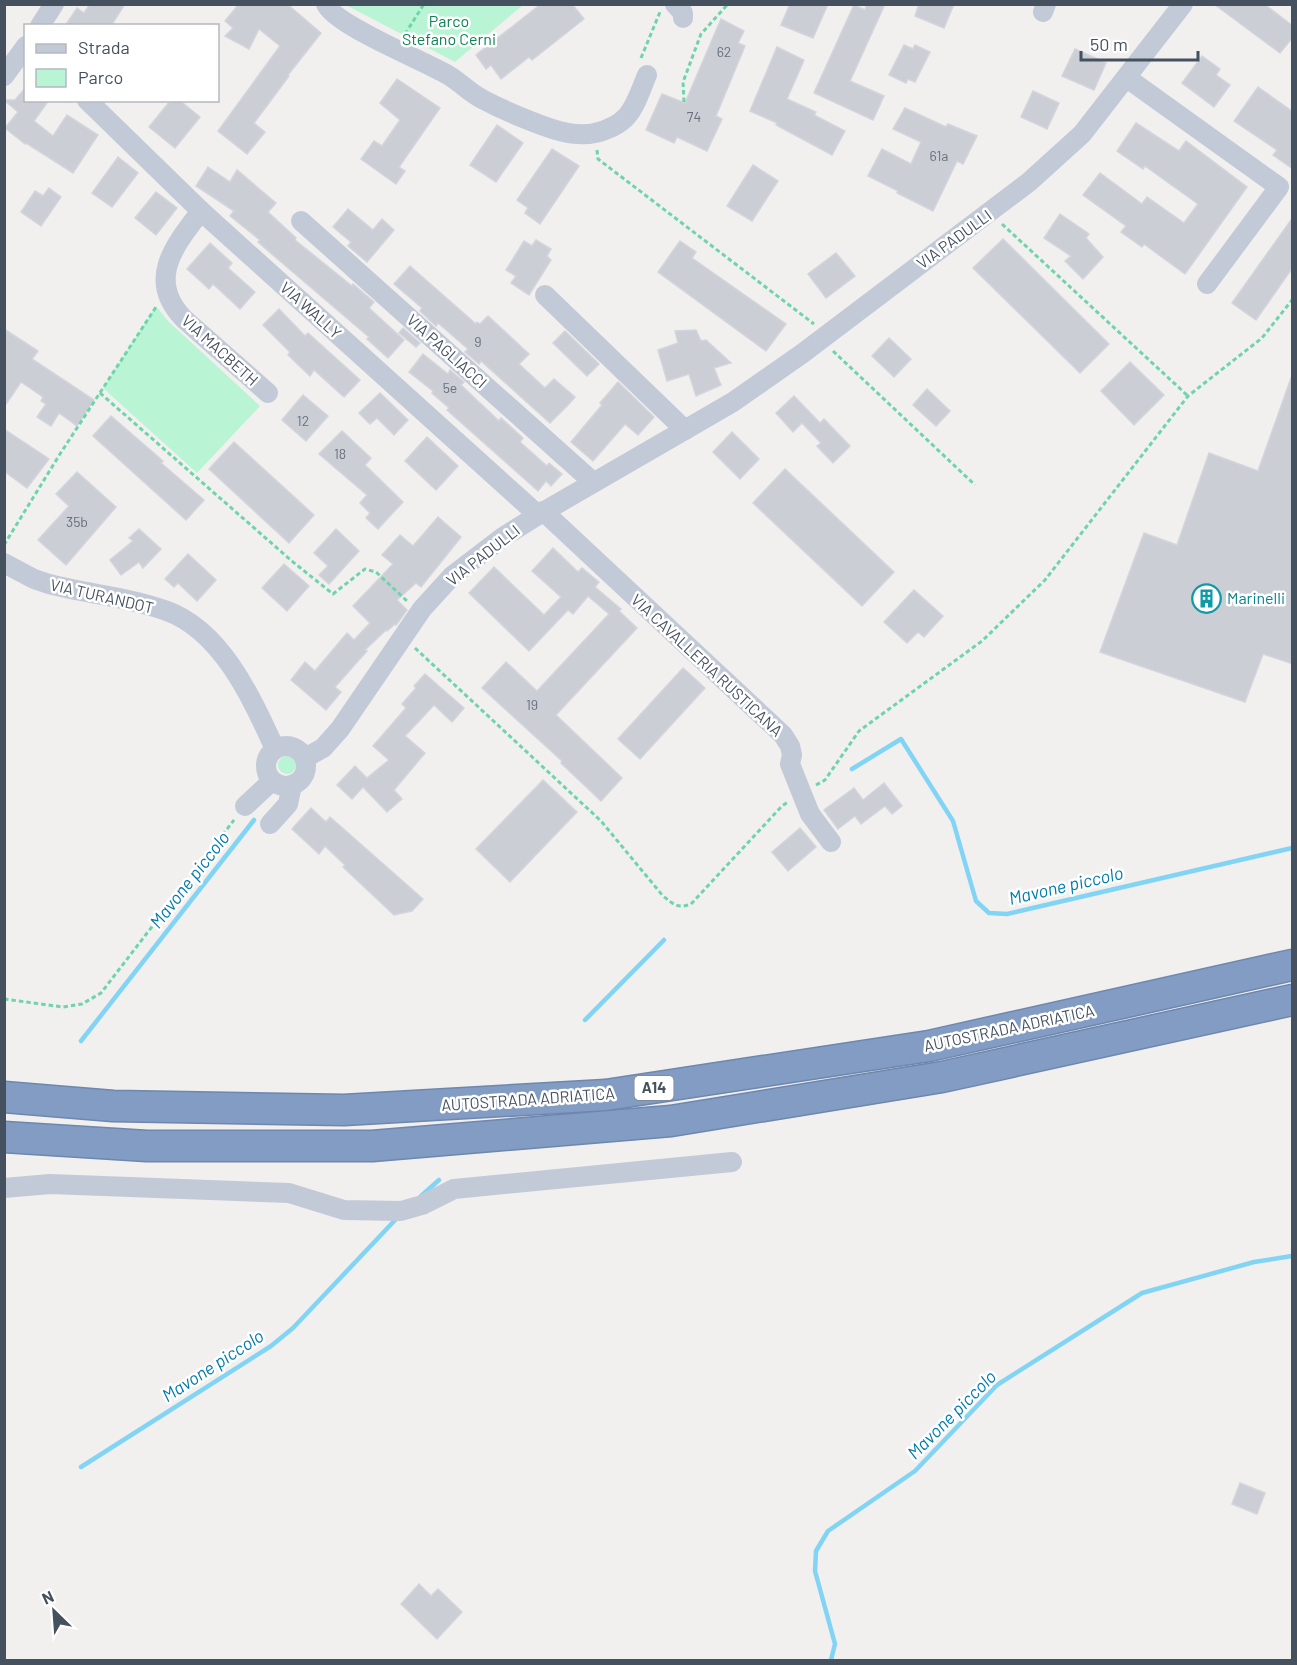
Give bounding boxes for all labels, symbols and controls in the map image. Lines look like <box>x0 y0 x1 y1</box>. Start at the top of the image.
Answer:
park label: Parco Stefano Cerni <box>402 11 496 48</box>
legend <box>24 24 219 102</box>
scale bar <box>1081 24 1198 62</box>
text: 50 m <box>1090 33 1128 55</box>
text: Strada <box>78 36 130 58</box>
house number: 62 <box>717 43 731 60</box>
text: Parco <box>78 66 123 88</box>
house number: 74 <box>687 108 701 125</box>
house number: 61a <box>929 147 949 164</box>
street label: VIA PADULLI <box>913 205 995 272</box>
street label: VIA WALLY <box>277 277 346 342</box>
street label: VIA MACBETH <box>178 310 263 389</box>
street label: VIA PAGLIACCI <box>403 310 491 392</box>
house number: 9 <box>474 333 482 350</box>
house number: 5e <box>443 379 457 396</box>
house number: 12 <box>297 412 309 429</box>
house number: 18 <box>334 445 346 462</box>
house number: 35b <box>66 513 88 530</box>
street label: VIA PADULLI <box>442 520 523 589</box>
street label: VIA TURANDOT <box>49 574 156 617</box>
building icon: Marinelli <box>1190 582 1222 614</box>
place label: Marinelli <box>1227 588 1285 607</box>
street label: VIA CAVALLERIA RUSTICANA <box>628 590 787 740</box>
house number: 19 <box>526 696 538 713</box>
water label: Mavone piccolo <box>145 827 234 932</box>
water label: Mavone piccolo <box>1006 861 1125 909</box>
street label: AUTOSTRADA ADRIATICA <box>922 1000 1096 1055</box>
road number: A14 <box>634 1076 674 1100</box>
street label: AUTOSTRADA ADRIATICA <box>441 1083 616 1114</box>
water label: Mavone piccolo <box>157 1324 267 1406</box>
water label: Mavone piccolo <box>902 1365 1000 1463</box>
north arrow <box>24 1581 84 1641</box>
text: N <box>39 1586 56 1608</box>

